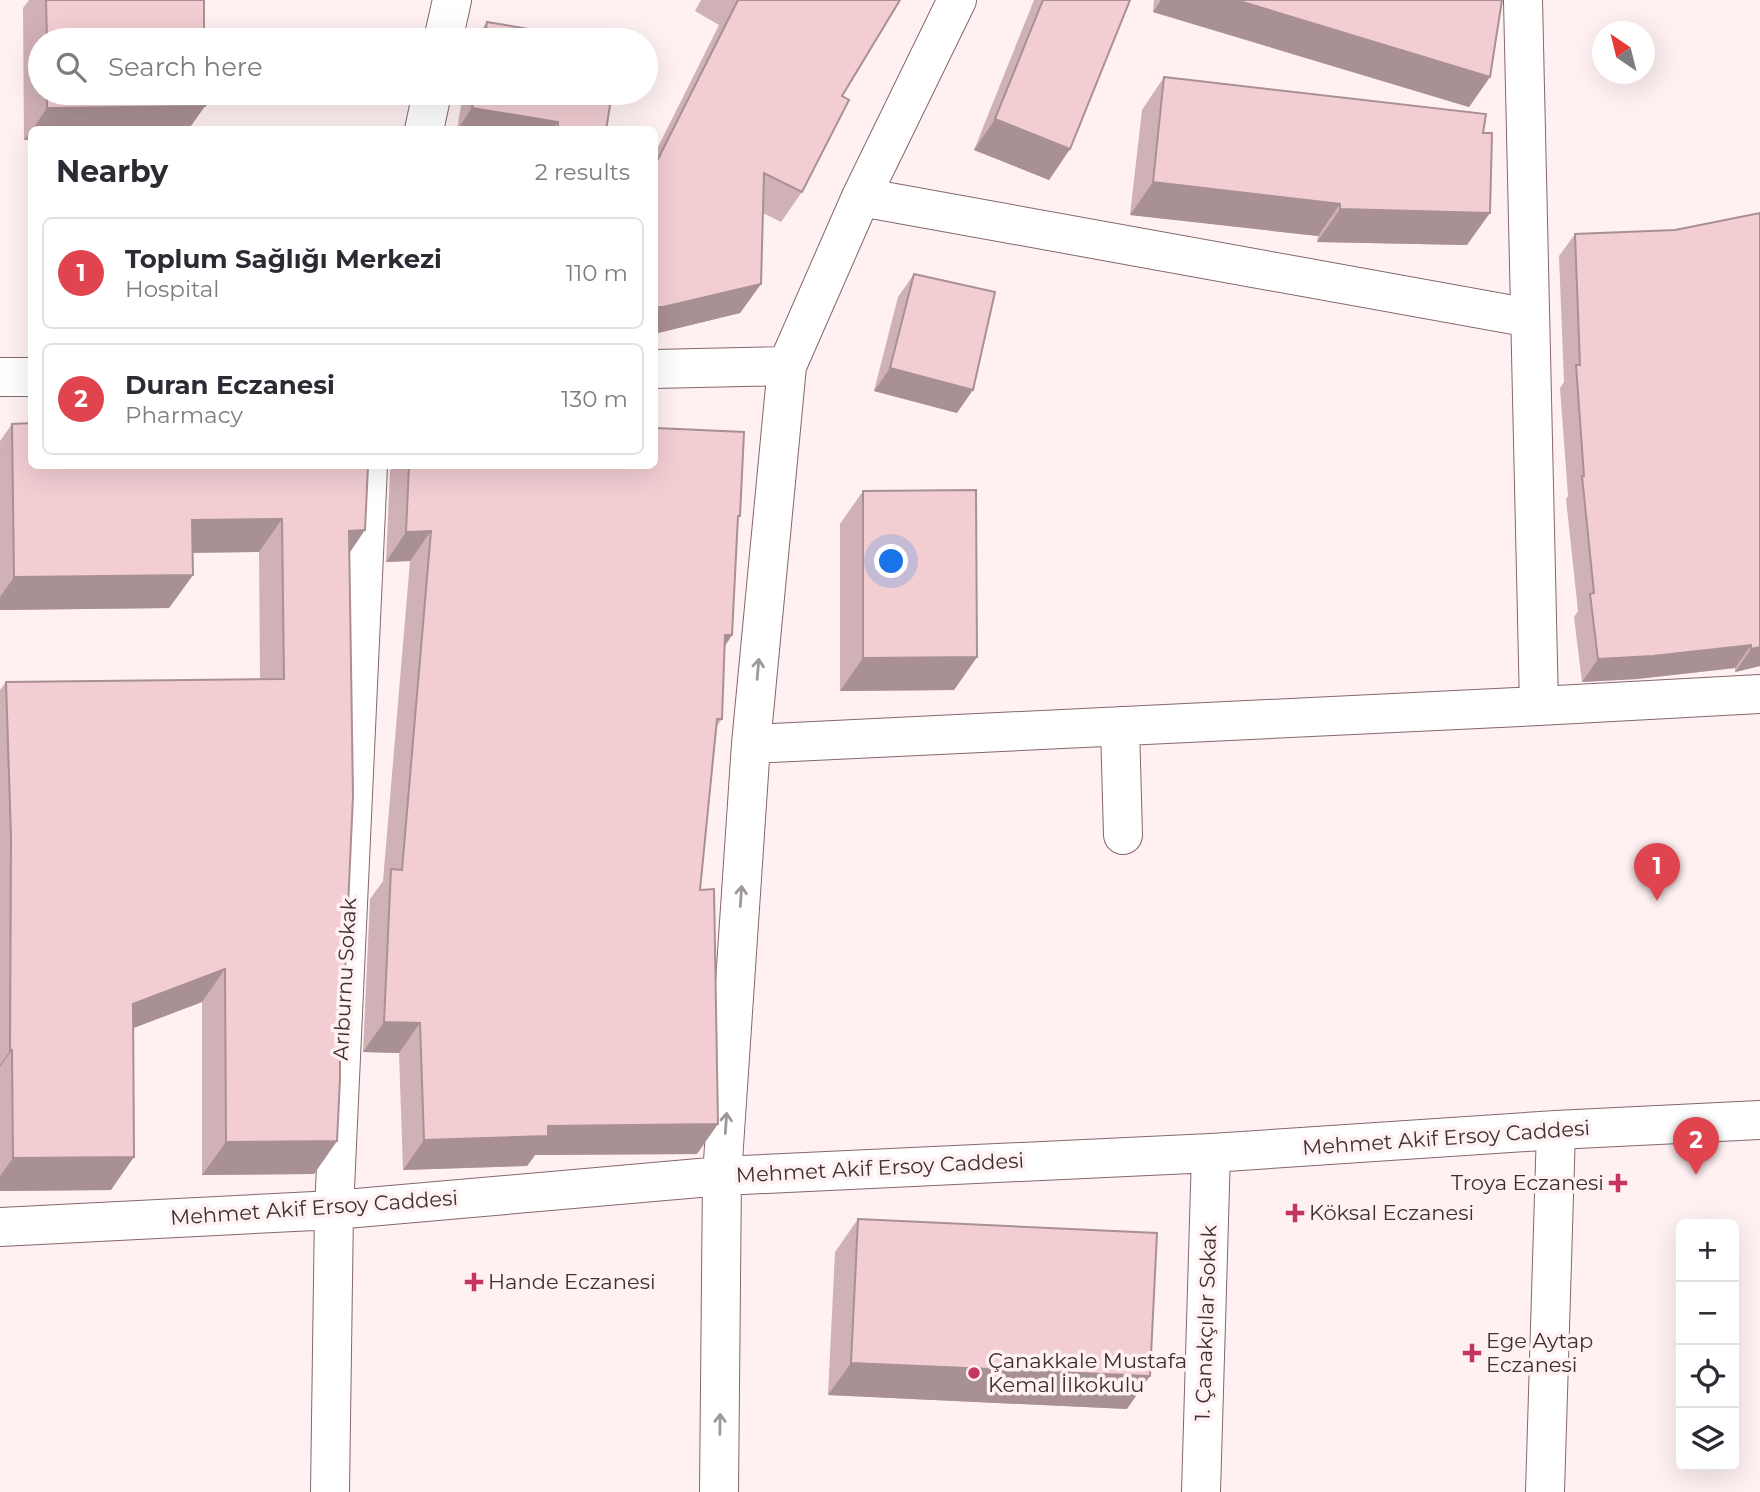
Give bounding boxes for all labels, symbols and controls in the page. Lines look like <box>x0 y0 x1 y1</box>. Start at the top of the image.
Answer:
north arrow <box>1592 21 1655 84</box>
search box <box>28 28 658 105</box>
icon: search <box>52 48 90 86</box>
text: Search here <box>108 51 263 83</box>
text: Nearby <box>56 153 168 190</box>
text: 2 results <box>535 158 630 186</box>
text: Toplum Sağlığı Merkezi <box>125 243 442 275</box>
text: 1 <box>76 259 86 287</box>
text: 110 m <box>566 259 628 287</box>
text: Hospital <box>125 275 220 303</box>
text: Duran Eczanesi <box>125 369 335 401</box>
text: 2 <box>74 385 88 413</box>
text: 130 m <box>561 385 628 413</box>
text: Pharmacy <box>125 401 243 429</box>
your location <box>874 544 908 578</box>
one-way arrow <box>752 658 765 681</box>
pin: 1 <box>1634 843 1680 901</box>
one-way arrow <box>735 885 748 908</box>
street label: Arıburnu Sokak <box>328 897 361 1061</box>
one-way arrow <box>719 1112 732 1135</box>
street label: Mehmet Akif Ersoy Caddesi <box>1301 1115 1591 1160</box>
pin: 2 <box>1673 1117 1719 1175</box>
street label: Mehmet Akif Ersoy Caddesi <box>735 1147 1025 1188</box>
place label: Troya Eczanesi <box>1451 1170 1604 1195</box>
marker: Troya Eczanesi <box>1610 1175 1626 1191</box>
street label: Mehmet Akif Ersoy Caddesi <box>169 1185 459 1230</box>
place label: Köksal Eczanesi <box>1309 1200 1474 1225</box>
marker: Köksal Eczanesi <box>1287 1205 1303 1221</box>
map controls <box>1676 1219 1739 1471</box>
button: + <box>1676 1219 1739 1282</box>
street label: 1. Çanakçılar Sokak <box>1190 1224 1221 1421</box>
place label: Hande Eczanesi <box>488 1269 656 1294</box>
marker: Hande Eczanesi <box>466 1274 482 1290</box>
button: − <box>1676 1282 1739 1345</box>
place label: Ege Aytap Eczanesi <box>1486 1328 1593 1377</box>
marker: Ege Aytap Eczanesi <box>1464 1345 1480 1361</box>
button: locate <box>1676 1345 1739 1408</box>
place label: Çanakkale Mustafa Kemal İlkokulu <box>988 1348 1187 1397</box>
marker: Çanakkale Mustafa Kemal İlkokulu <box>966 1365 982 1381</box>
button: layers <box>1676 1408 1739 1471</box>
one-way arrow <box>713 1413 727 1436</box>

